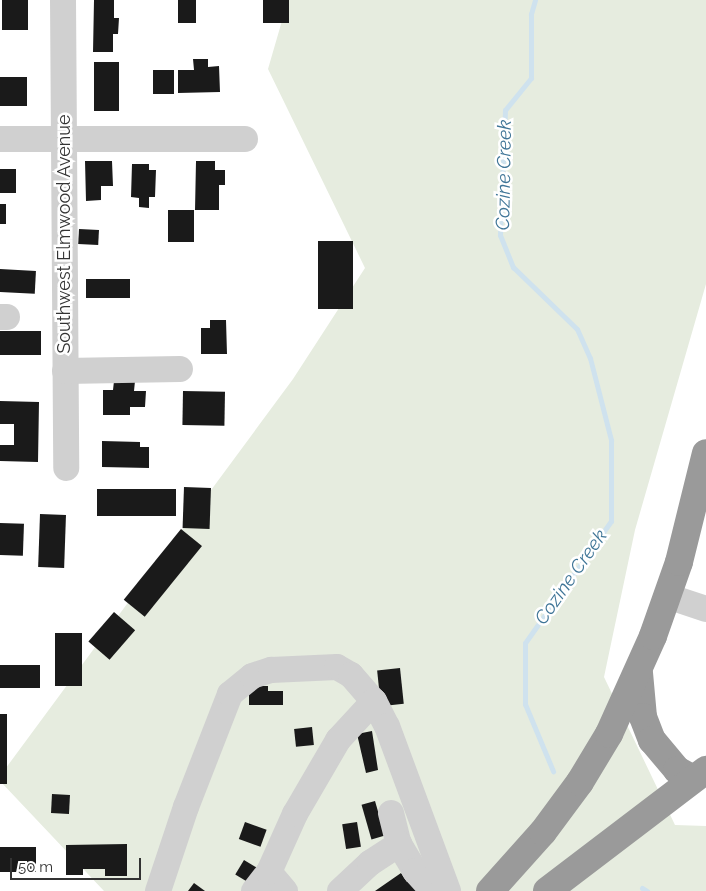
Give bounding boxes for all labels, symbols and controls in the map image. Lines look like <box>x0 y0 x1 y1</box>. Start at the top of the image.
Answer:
street label: Southwest Elmwood Avenue <box>53 114 75 354</box>
water label: Cozine Creek <box>492 119 516 231</box>
water label: Cozine Creek <box>530 525 612 629</box>
scale bar <box>12 848 144 880</box>
text: 50 m <box>18 858 53 876</box>

